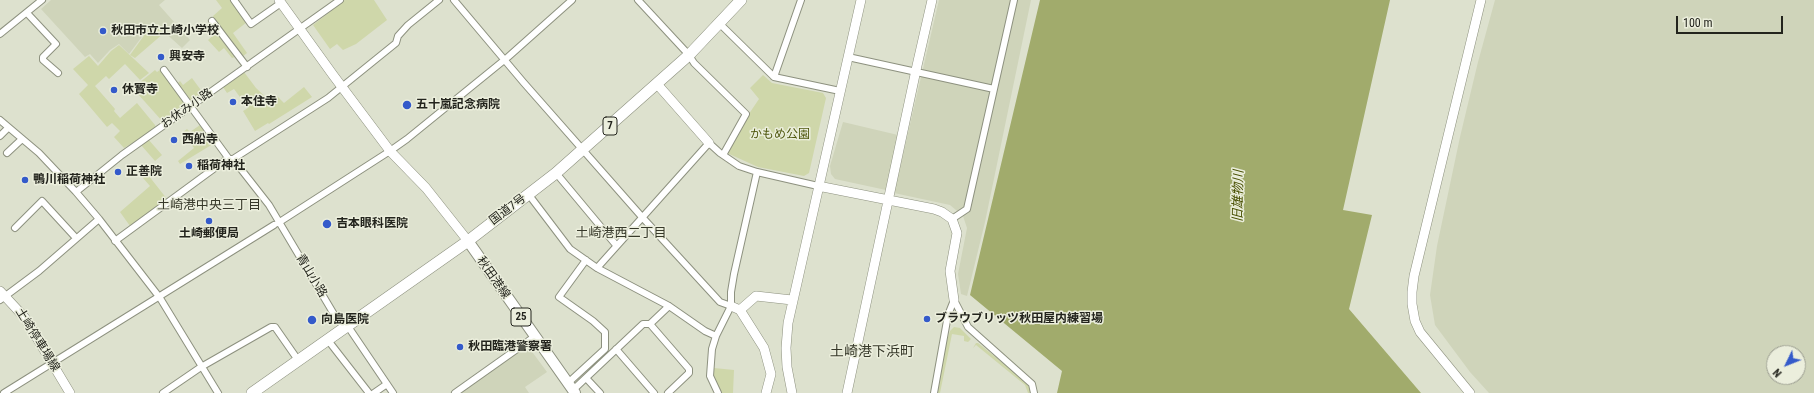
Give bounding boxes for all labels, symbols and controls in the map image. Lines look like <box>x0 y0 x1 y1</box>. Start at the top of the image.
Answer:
scale bar <box>1678 8 1785 34</box>
text: 100 m <box>1683 16 1713 30</box>
place label: 秋田市立土崎小学校 <box>111 24 219 38</box>
marker: 秋田市立土崎小学校 <box>98 26 108 36</box>
place label: 興安寺 <box>169 50 205 64</box>
marker: 興安寺 <box>156 52 166 62</box>
place label: 休寳寺 <box>122 83 158 97</box>
marker: 休寳寺 <box>109 85 119 95</box>
street label: お休み小路 <box>158 86 216 132</box>
place label: 本住寺 <box>241 95 277 109</box>
marker: 本住寺 <box>228 97 238 107</box>
place label: 五十嵐記念病院 <box>416 98 500 112</box>
marker: 五十嵐記念病院 <box>401 99 413 111</box>
road number: 7 <box>603 117 617 135</box>
park label: かもめ公園 <box>750 128 810 142</box>
place label: 西船寺 <box>182 133 218 147</box>
marker: 西船寺 <box>169 135 179 145</box>
place label: 稲荷神社 <box>197 159 245 173</box>
marker: 稲荷神社 <box>184 161 194 171</box>
place label: 正善院 <box>126 165 162 179</box>
marker: 正善院 <box>113 167 123 177</box>
water label: 旧雄物川 <box>1231 170 1247 222</box>
place label: 鴨川稲荷神社 <box>33 173 105 187</box>
marker: 鴨川稲荷神社 <box>20 175 30 185</box>
street label: 国道7号 <box>487 192 529 228</box>
district label: 土崎港中央三丁目 <box>157 198 261 214</box>
marker: 土崎郵便局 <box>204 216 214 226</box>
place label: 吉本眼科医院 <box>336 217 408 231</box>
marker: 吉本眼科医院 <box>321 218 333 230</box>
district label: 土崎港西二丁目 <box>576 226 666 242</box>
place label: 土崎郵便局 <box>179 227 239 241</box>
street label: 青山小路 <box>292 252 330 300</box>
street label: 秋田港線 <box>473 254 513 302</box>
street label: 土崎停車場線 <box>12 306 62 374</box>
road number: 25 <box>511 308 531 326</box>
place label: ブラウブリッツ秋田屋内練習場 <box>935 312 1103 326</box>
place label: 向島医院 <box>321 313 369 327</box>
marker: 向島医院 <box>306 314 318 326</box>
marker: ブラウブリッツ秋田屋内練習場 <box>922 314 932 324</box>
place label: 秋田臨港警察署 <box>468 340 552 354</box>
marker: 秋田臨港警察署 <box>455 342 465 352</box>
district label: 土崎港下浜町 <box>830 344 914 360</box>
north arrow <box>1766 345 1806 385</box>
text: N <box>1771 366 1785 380</box>

